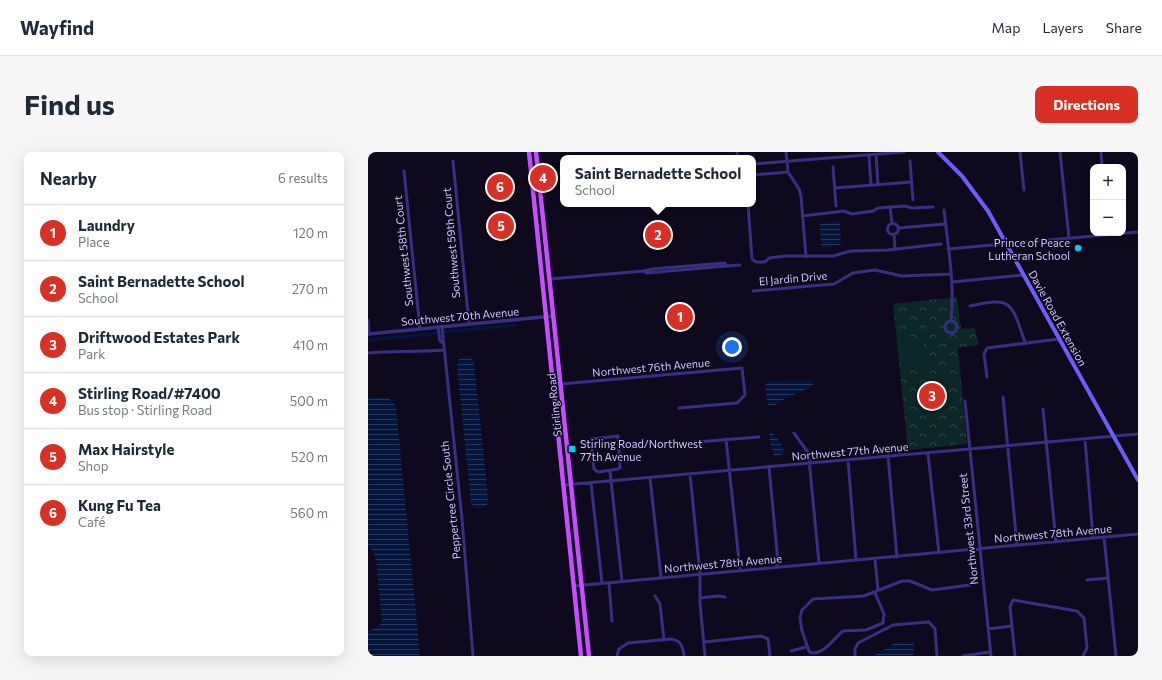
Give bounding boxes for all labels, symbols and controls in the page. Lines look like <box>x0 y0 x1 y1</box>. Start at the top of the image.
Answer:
text: Wayfind <box>20 16 94 39</box>
text: Map <box>992 19 1020 36</box>
text: Layers <box>1042 19 1084 36</box>
text: Share <box>1106 19 1142 36</box>
button: Directions <box>1035 86 1138 123</box>
text: Find us <box>24 87 115 121</box>
popup <box>560 155 756 207</box>
pin: 4 <box>530 163 556 193</box>
text: Saint Bernadette School <box>575 164 741 182</box>
map controls <box>1090 164 1126 236</box>
button: + <box>1090 164 1126 200</box>
text: Nearby <box>40 168 97 189</box>
text: 6 results <box>278 170 328 186</box>
pin: 6 <box>487 172 513 202</box>
text: School <box>575 182 615 198</box>
street label: Southwest 59th Court <box>440 187 462 299</box>
street label: Southwest 58th Court <box>391 195 415 307</box>
button: − <box>1090 200 1126 236</box>
pin: 5 <box>488 211 514 241</box>
text: Laundry <box>78 216 135 234</box>
pin: 2 <box>645 220 671 250</box>
text: 1 <box>50 225 56 241</box>
text: 120 m <box>293 225 328 241</box>
text: Place <box>78 234 110 250</box>
place label: Prince of Peace Lutheran School <box>988 236 1070 262</box>
marker: Prince of Peace Lutheran School <box>1073 243 1083 253</box>
street label: Davie Road Extension <box>1026 268 1090 368</box>
street label: El Jardin Drive <box>758 269 828 288</box>
text: Saint Bernadette School <box>78 272 245 290</box>
text: 2 <box>49 281 57 297</box>
text: 270 m <box>292 281 328 297</box>
text: School <box>78 290 118 306</box>
pin: 1 <box>667 302 693 332</box>
street label: Southwest 70th Avenue <box>400 304 520 328</box>
text: Driftwood Estates Park <box>78 328 240 346</box>
text: 3 <box>49 337 57 353</box>
text: 410 m <box>293 337 328 353</box>
your location <box>722 337 742 357</box>
text: Park <box>78 346 105 362</box>
street label: Northwest 76th Avenue <box>592 355 711 379</box>
street label: Stirling Road <box>544 373 564 437</box>
pin: 3 <box>919 381 945 411</box>
text: Stirling Road/#7400 <box>78 384 221 402</box>
text: 4 <box>49 393 57 409</box>
text: 500 m <box>290 393 328 409</box>
text: Bus stop · Stirling Road <box>78 402 212 418</box>
place label: Stirling Road/Northwest 77th Avenue <box>580 437 703 463</box>
street label: Northwest 77th Avenue <box>791 439 909 463</box>
text: Max Hairstyle <box>78 440 174 458</box>
street label: Peppertree Circle South <box>437 440 463 560</box>
marker: Stirling Road/Northwest 77th Avenue <box>567 444 577 454</box>
text: 5 <box>49 449 57 465</box>
text: 520 m <box>291 449 328 465</box>
text: Shop <box>78 458 109 474</box>
street label: Northwest 33rd Street <box>956 472 980 585</box>
text: Kung Fu Tea <box>78 496 161 514</box>
text: 6 <box>49 505 57 521</box>
text: 560 m <box>290 505 328 521</box>
text: Café <box>78 514 105 530</box>
street label: Northwest 78th Avenue <box>994 521 1113 545</box>
street label: Northwest 78th Avenue <box>664 551 783 575</box>

